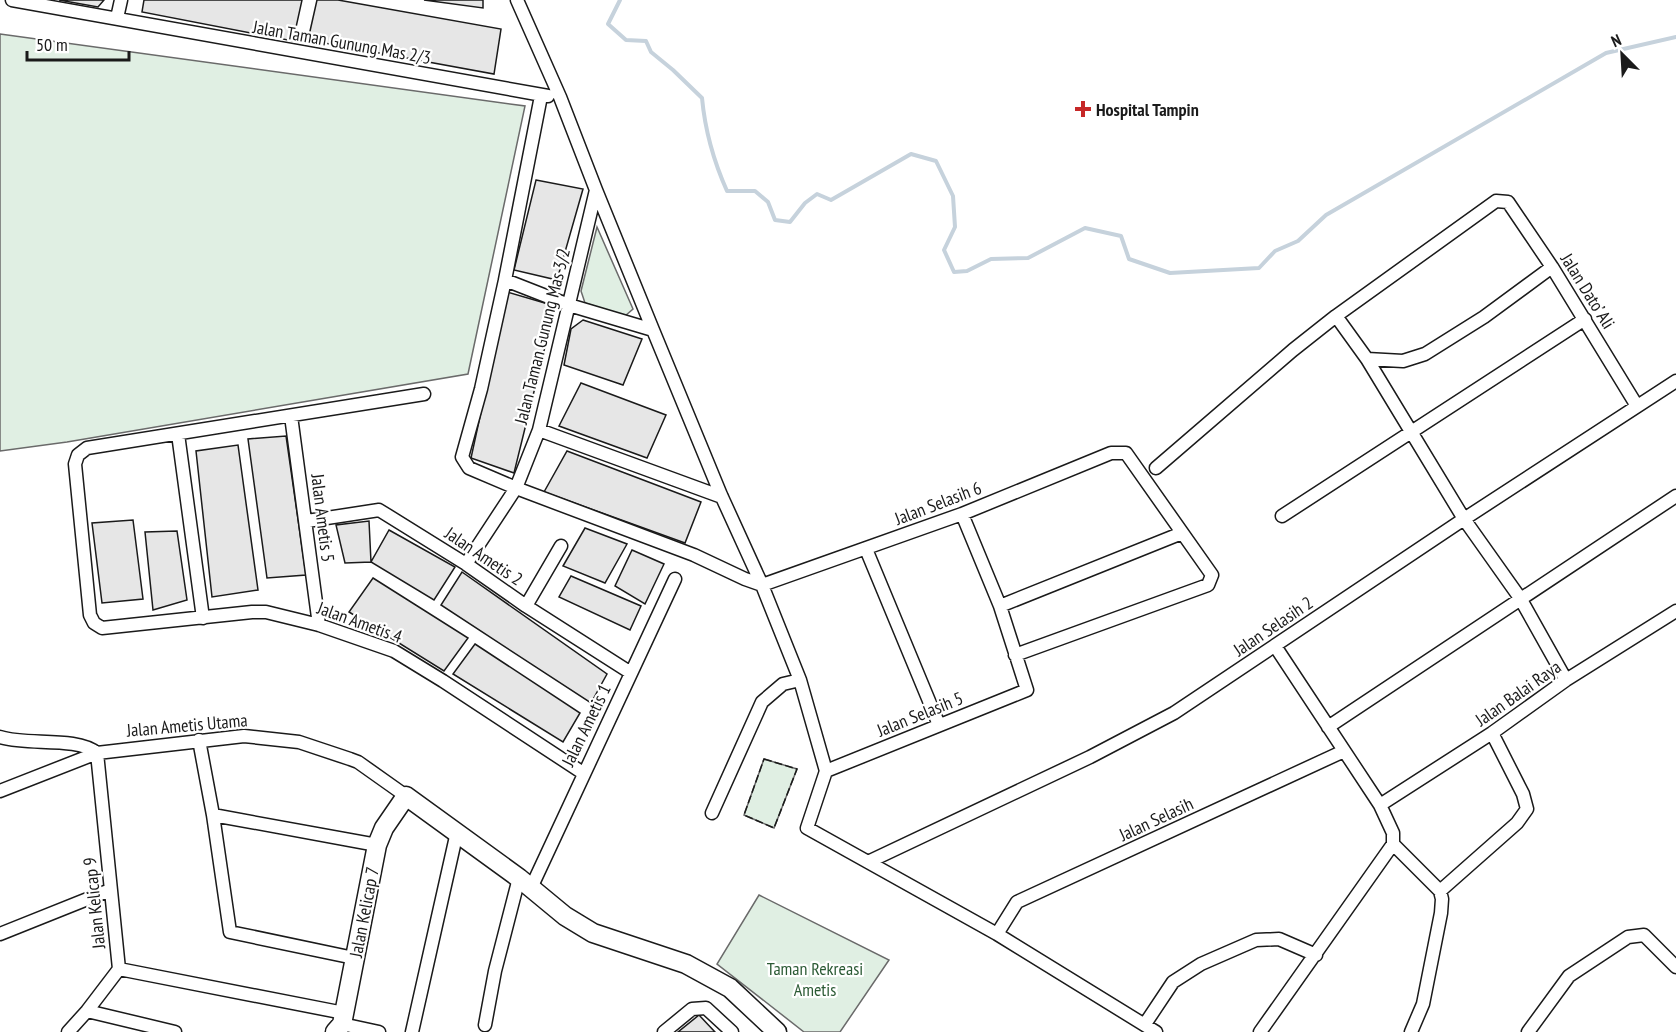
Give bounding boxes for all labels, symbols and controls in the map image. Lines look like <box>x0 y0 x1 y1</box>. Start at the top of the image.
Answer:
street label: Jalan Taman Gunung Mas 2/3 <box>250 15 433 69</box>
scale bar <box>27 24 129 62</box>
north arrow <box>1592 24 1652 84</box>
text: N <box>1608 29 1624 51</box>
text: 50 m <box>36 33 68 56</box>
place label: Hospital Tampin <box>1096 98 1199 121</box>
marker: Hospital Tampin <box>1074 100 1092 118</box>
street label: Jalan Taman Gunung Mas 3/2 <box>509 246 575 427</box>
street label: Jalan Dato’ Ali <box>1555 248 1620 333</box>
street label: Jalan Ametis 5 <box>306 472 340 563</box>
street label: Jalan Selasih 6 <box>890 476 985 530</box>
street label: Jalan Ametis 2 <box>440 521 527 590</box>
street label: Jalan Selasih 2 <box>1228 591 1317 662</box>
street label: Jalan Ametis 4 <box>313 596 406 648</box>
street label: Jalan Balai Raya <box>1470 655 1565 731</box>
street label: Jalan Ametis 1 <box>556 680 616 771</box>
street label: Jalan Selasih 5 <box>873 686 967 742</box>
street label: Jalan Ametis Utama <box>125 708 248 742</box>
street label: Jalan Selasih <box>1114 792 1197 847</box>
street label: Jalan Kelicap 9 <box>78 856 110 951</box>
street label: Jalan Kelicap 7 <box>344 865 384 960</box>
park label: Taman Rekreasi Ametis <box>767 957 863 1001</box>

